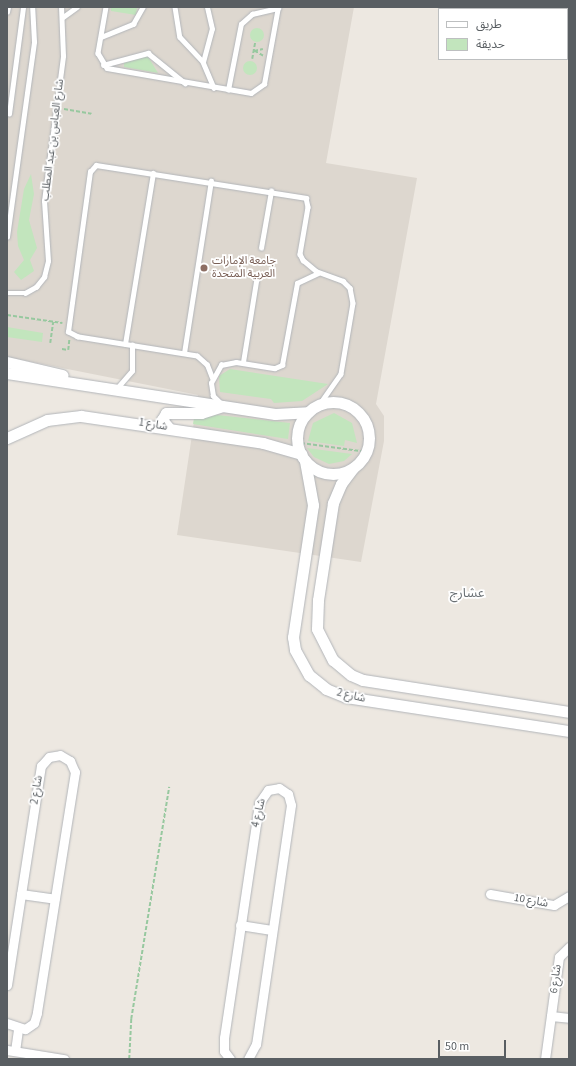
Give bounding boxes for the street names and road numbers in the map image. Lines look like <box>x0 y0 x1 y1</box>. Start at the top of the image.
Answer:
street label: شارع العباس بن عبد المطلب <box>39 78 67 202</box>
street label: شارع 1 <box>138 416 168 434</box>
street label: شارع 2 <box>335 686 367 706</box>
street label: شارع 2 <box>28 775 46 805</box>
street label: شارع 4 <box>249 797 269 829</box>
street label: شارع 10 <box>513 891 549 911</box>
street label: شارع 6 <box>547 964 565 994</box>

